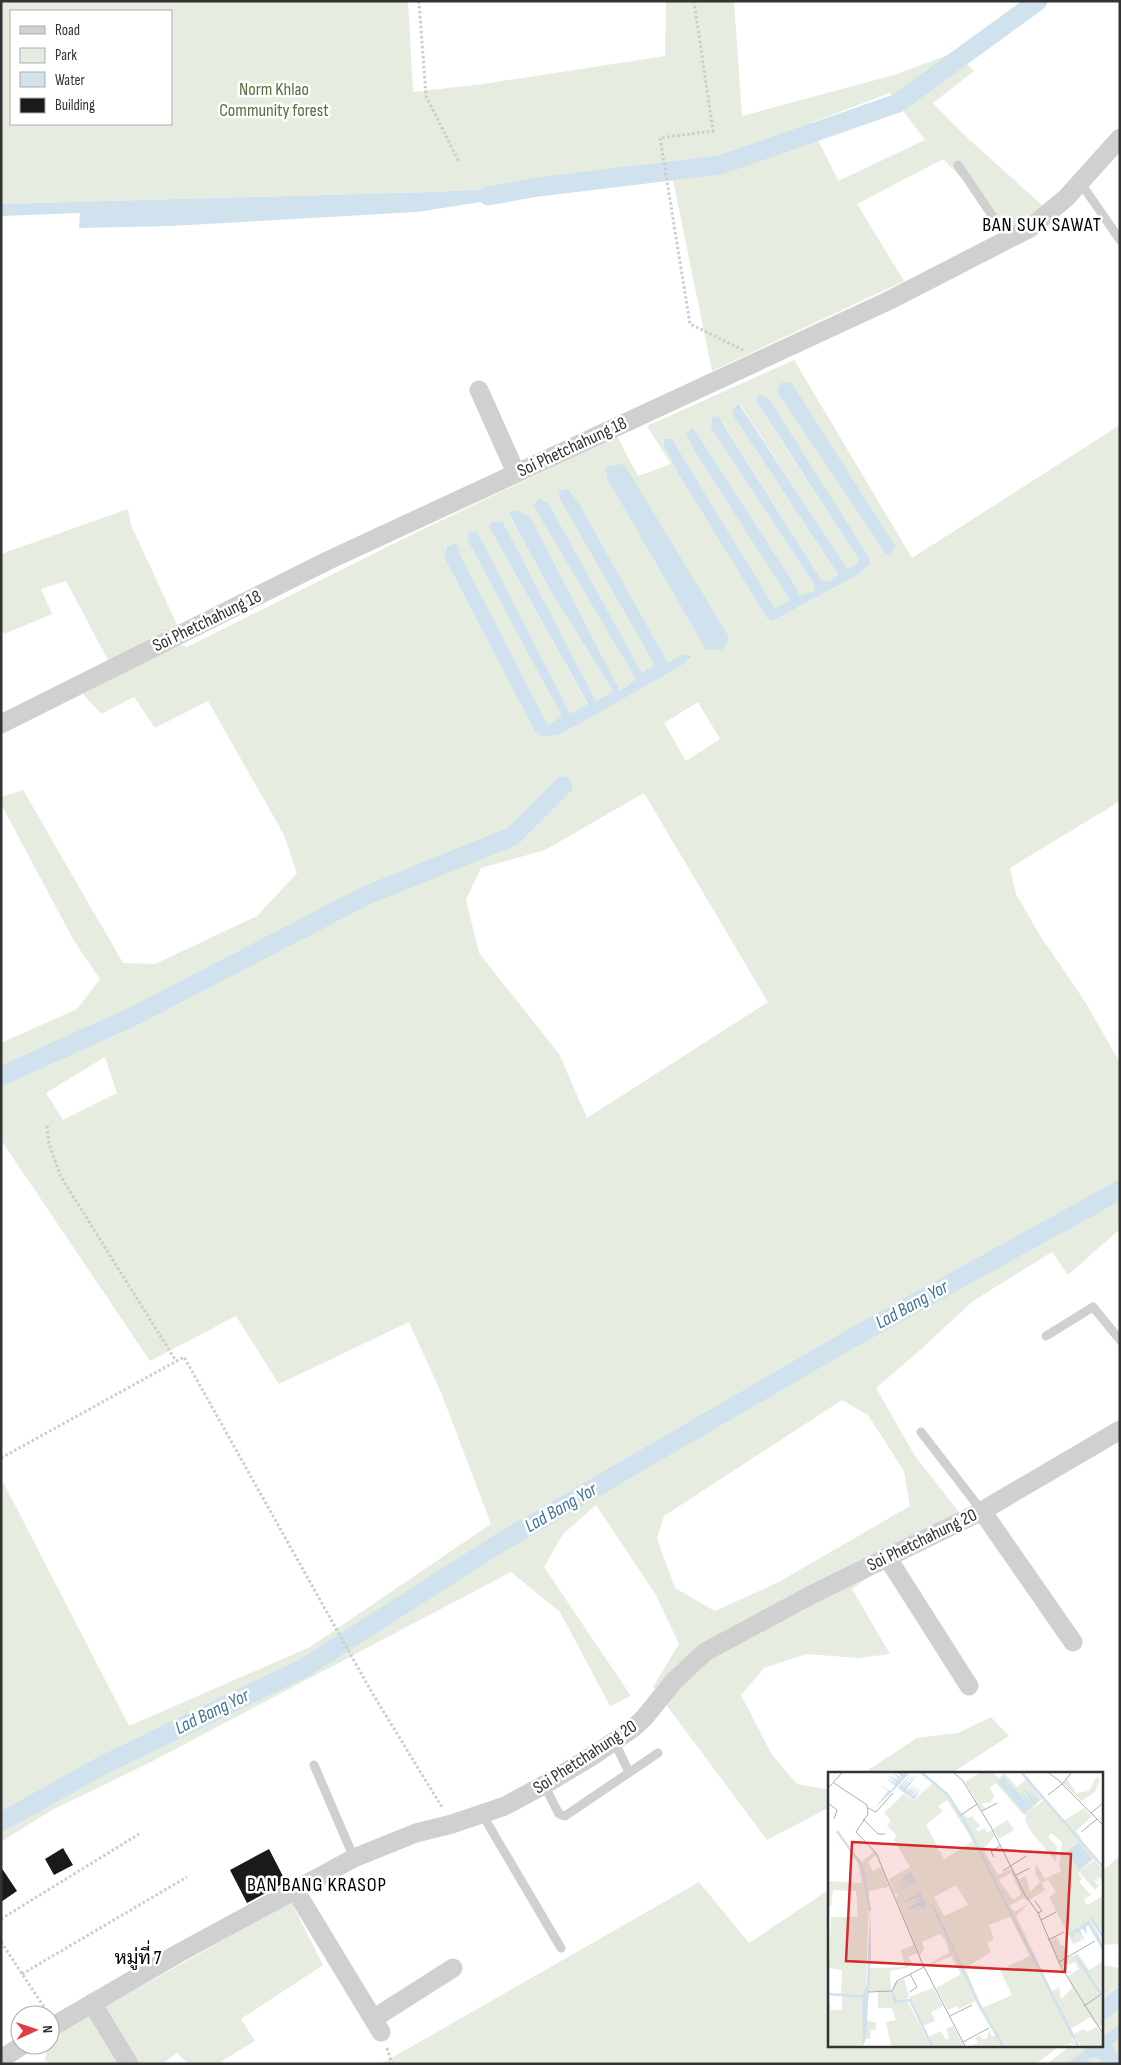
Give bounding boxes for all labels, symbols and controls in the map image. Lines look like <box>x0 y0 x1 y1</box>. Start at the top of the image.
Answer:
legend <box>10 10 172 125</box>
text: Road <box>55 21 80 40</box>
text: Park <box>55 46 77 65</box>
text: Water <box>55 71 86 90</box>
park label: Norm Khlao Community forest <box>219 79 329 121</box>
text: Building <box>55 96 95 115</box>
district label: BAN SUK SAWAT <box>982 213 1102 237</box>
street label: Soi Phetchahung 18 <box>514 412 630 481</box>
street label: Soi Phetchahung 18 <box>149 586 265 656</box>
water label: Lad Bang Yor <box>872 1275 953 1334</box>
water label: Lad Bang Yor <box>521 1478 602 1538</box>
street label: Soi Phetchahung 20 <box>864 1504 980 1576</box>
water label: Lad Bang Yor <box>171 1684 253 1740</box>
street label: Soi Phetchahung 20 <box>529 1716 641 1798</box>
inset map <box>828 1772 1104 2048</box>
district label: BAN BANG KRASOP <box>247 1873 387 1897</box>
district label: หมู่ที่ 7 <box>115 1940 162 1971</box>
north arrow <box>10 2005 60 2055</box>
text: N <box>39 2025 56 2034</box>

